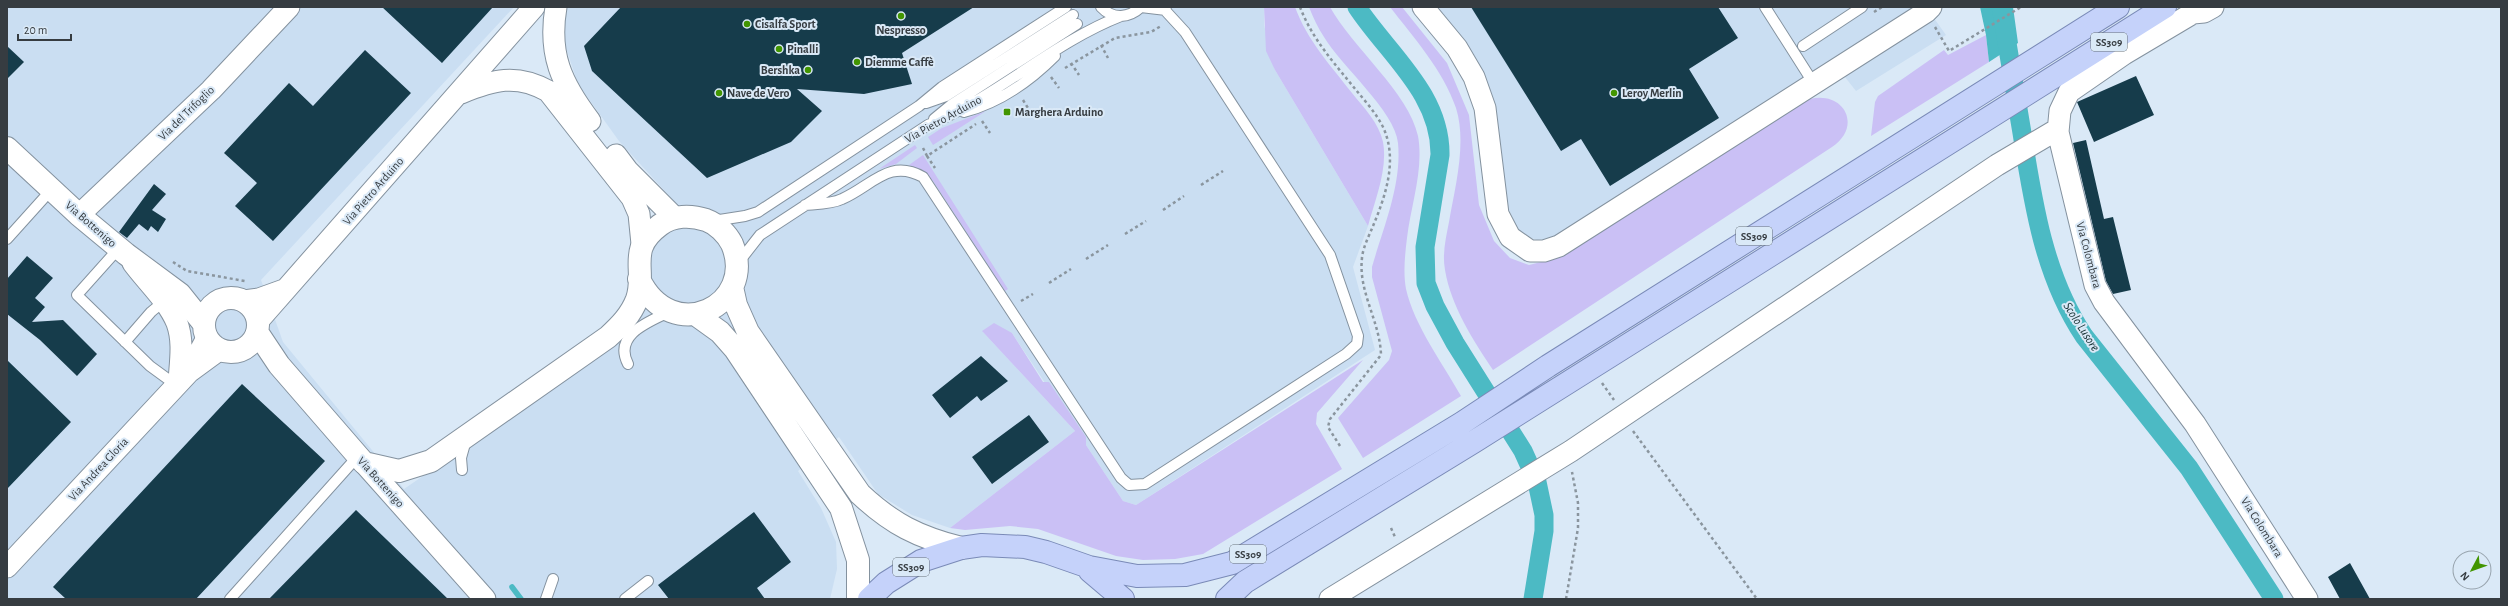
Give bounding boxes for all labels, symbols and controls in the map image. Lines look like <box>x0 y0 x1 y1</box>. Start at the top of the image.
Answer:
marker: Nespresso <box>896 11 906 21</box>
scale bar <box>18 16 71 42</box>
place label: Cisalfa Sport <box>755 18 816 30</box>
marker: Cisalfa Sport <box>742 19 752 29</box>
text: 20 m <box>24 24 47 36</box>
place label: Nespresso <box>876 24 926 36</box>
road number: SS309 <box>2091 33 2127 51</box>
place label: Pinalli <box>787 43 818 55</box>
marker: Pinalli <box>774 44 784 54</box>
place label: Diemme Caffè <box>865 56 934 68</box>
marker: Diemme Caffè <box>852 57 862 67</box>
place label: Bershka <box>761 64 800 76</box>
marker: Bershka <box>803 65 813 75</box>
street label: Via del Trifoglio <box>156 83 216 143</box>
place label: Nave de Vero <box>727 87 790 99</box>
place label: Leroy Merlin <box>1622 87 1682 100</box>
marker: Nave de Vero <box>714 88 724 98</box>
marker: Leroy Merlin <box>1609 88 1619 98</box>
street label: Via Pietro Arduino <box>903 93 983 145</box>
place label: Marghera Arduino <box>1015 106 1103 118</box>
marker: Marghera Arduino <box>1002 107 1012 117</box>
street label: Via Pietro Arduino <box>340 155 406 227</box>
street label: Via Bottenigo <box>63 199 119 249</box>
street label: Via Colombara <box>2074 220 2104 290</box>
road number: SS309 <box>1736 227 1772 245</box>
water label: Scolo Lusore <box>2060 300 2102 354</box>
street label: Via Andrea Gloria <box>66 435 130 503</box>
street label: Via Bottenigo <box>355 454 407 510</box>
street label: Via Colombara <box>2239 495 2285 560</box>
road number: SS309 <box>1230 545 1266 563</box>
north arrow <box>2452 550 2492 590</box>
road number: SS309 <box>893 558 929 576</box>
text: N <box>2458 570 2471 583</box>

